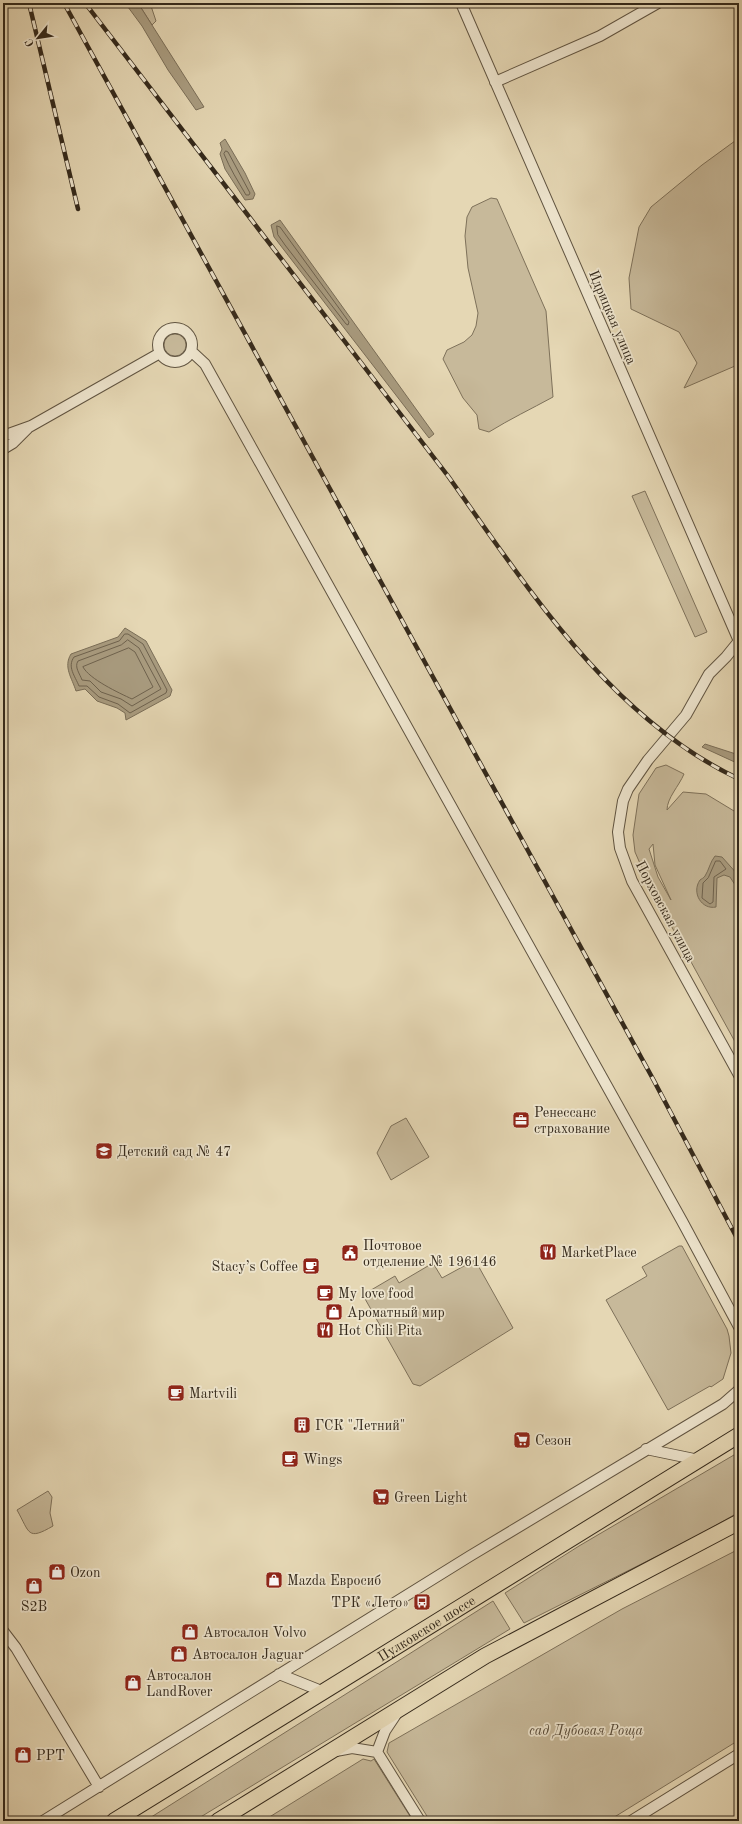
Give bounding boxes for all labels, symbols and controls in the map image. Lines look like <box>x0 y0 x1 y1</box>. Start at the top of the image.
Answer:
north arrow <box>18 18 58 58</box>
text: С <box>24 36 37 48</box>
street label: Идрицкая улица <box>586 268 638 367</box>
street label: Порховская улица <box>633 858 698 965</box>
place label: Ренессанс страхование <box>534 1106 610 1136</box>
office icon: Ренессанс страхование <box>511 1110 531 1130</box>
school or university icon: Детский сад № 47 <box>94 1141 114 1161</box>
place label: Детский сад № 47 <box>117 1145 231 1159</box>
place label: Почтовое отделение № 196146 <box>363 1239 497 1269</box>
restaurant icon: MarketPlace <box>538 1242 558 1262</box>
public building icon: Почтовое отделение № 196146 <box>340 1243 360 1263</box>
place label: MarketPlace <box>561 1246 637 1260</box>
cafe icon: Stacy’s Coffee <box>301 1256 321 1276</box>
place label: Stacy’s Coffee <box>212 1260 298 1274</box>
cafe icon: My love food <box>315 1283 335 1303</box>
place label: My love food <box>338 1287 414 1301</box>
shop icon: Ароматный мир <box>324 1302 344 1322</box>
place label: Ароматный мир <box>347 1306 445 1320</box>
restaurant icon: Hot Chili Pita <box>315 1320 335 1340</box>
place label: Hot Chili Pita <box>338 1324 422 1338</box>
cafe icon: Martvili <box>166 1383 186 1403</box>
place label: Martvili <box>189 1387 237 1401</box>
building icon: ГСК "Летний" <box>292 1415 312 1435</box>
place label: ГСК "Летний" <box>315 1419 405 1433</box>
supermarket icon: Сезон <box>512 1430 532 1450</box>
place label: Сезон <box>535 1434 572 1448</box>
cafe icon: Wings <box>280 1449 300 1469</box>
place label: Wings <box>303 1453 342 1467</box>
supermarket icon: Green Light <box>371 1487 391 1507</box>
place label: Green Light <box>394 1491 468 1505</box>
shop icon: Ozon <box>47 1562 67 1582</box>
place label: Ozon <box>70 1566 101 1580</box>
shop icon: Mazda Евросиб <box>264 1570 284 1590</box>
place label: Mazda Евросиб <box>287 1574 381 1588</box>
shop icon: S2B <box>24 1576 44 1596</box>
bus stop icon: ТРК «Лето» <box>412 1592 432 1612</box>
street label: Пулковское шоссе <box>375 1594 478 1664</box>
place label: ТРК «Лето» <box>331 1596 409 1610</box>
place label: S2B <box>21 1600 47 1614</box>
shop icon: Автосалон Volvo <box>180 1622 200 1642</box>
place label: Автосалон Volvo <box>203 1626 307 1640</box>
shop icon: Автосалон Jaguar <box>169 1644 189 1664</box>
place label: Автосалон Jaguar <box>192 1648 304 1662</box>
place label: Автосалон LandRover <box>146 1669 213 1699</box>
shop icon: Автосалон LandRover <box>123 1673 143 1693</box>
park label: сад Дубовая Роща <box>529 1723 644 1739</box>
shop icon: РРТ <box>13 1745 33 1765</box>
place label: РРТ <box>36 1749 65 1763</box>

